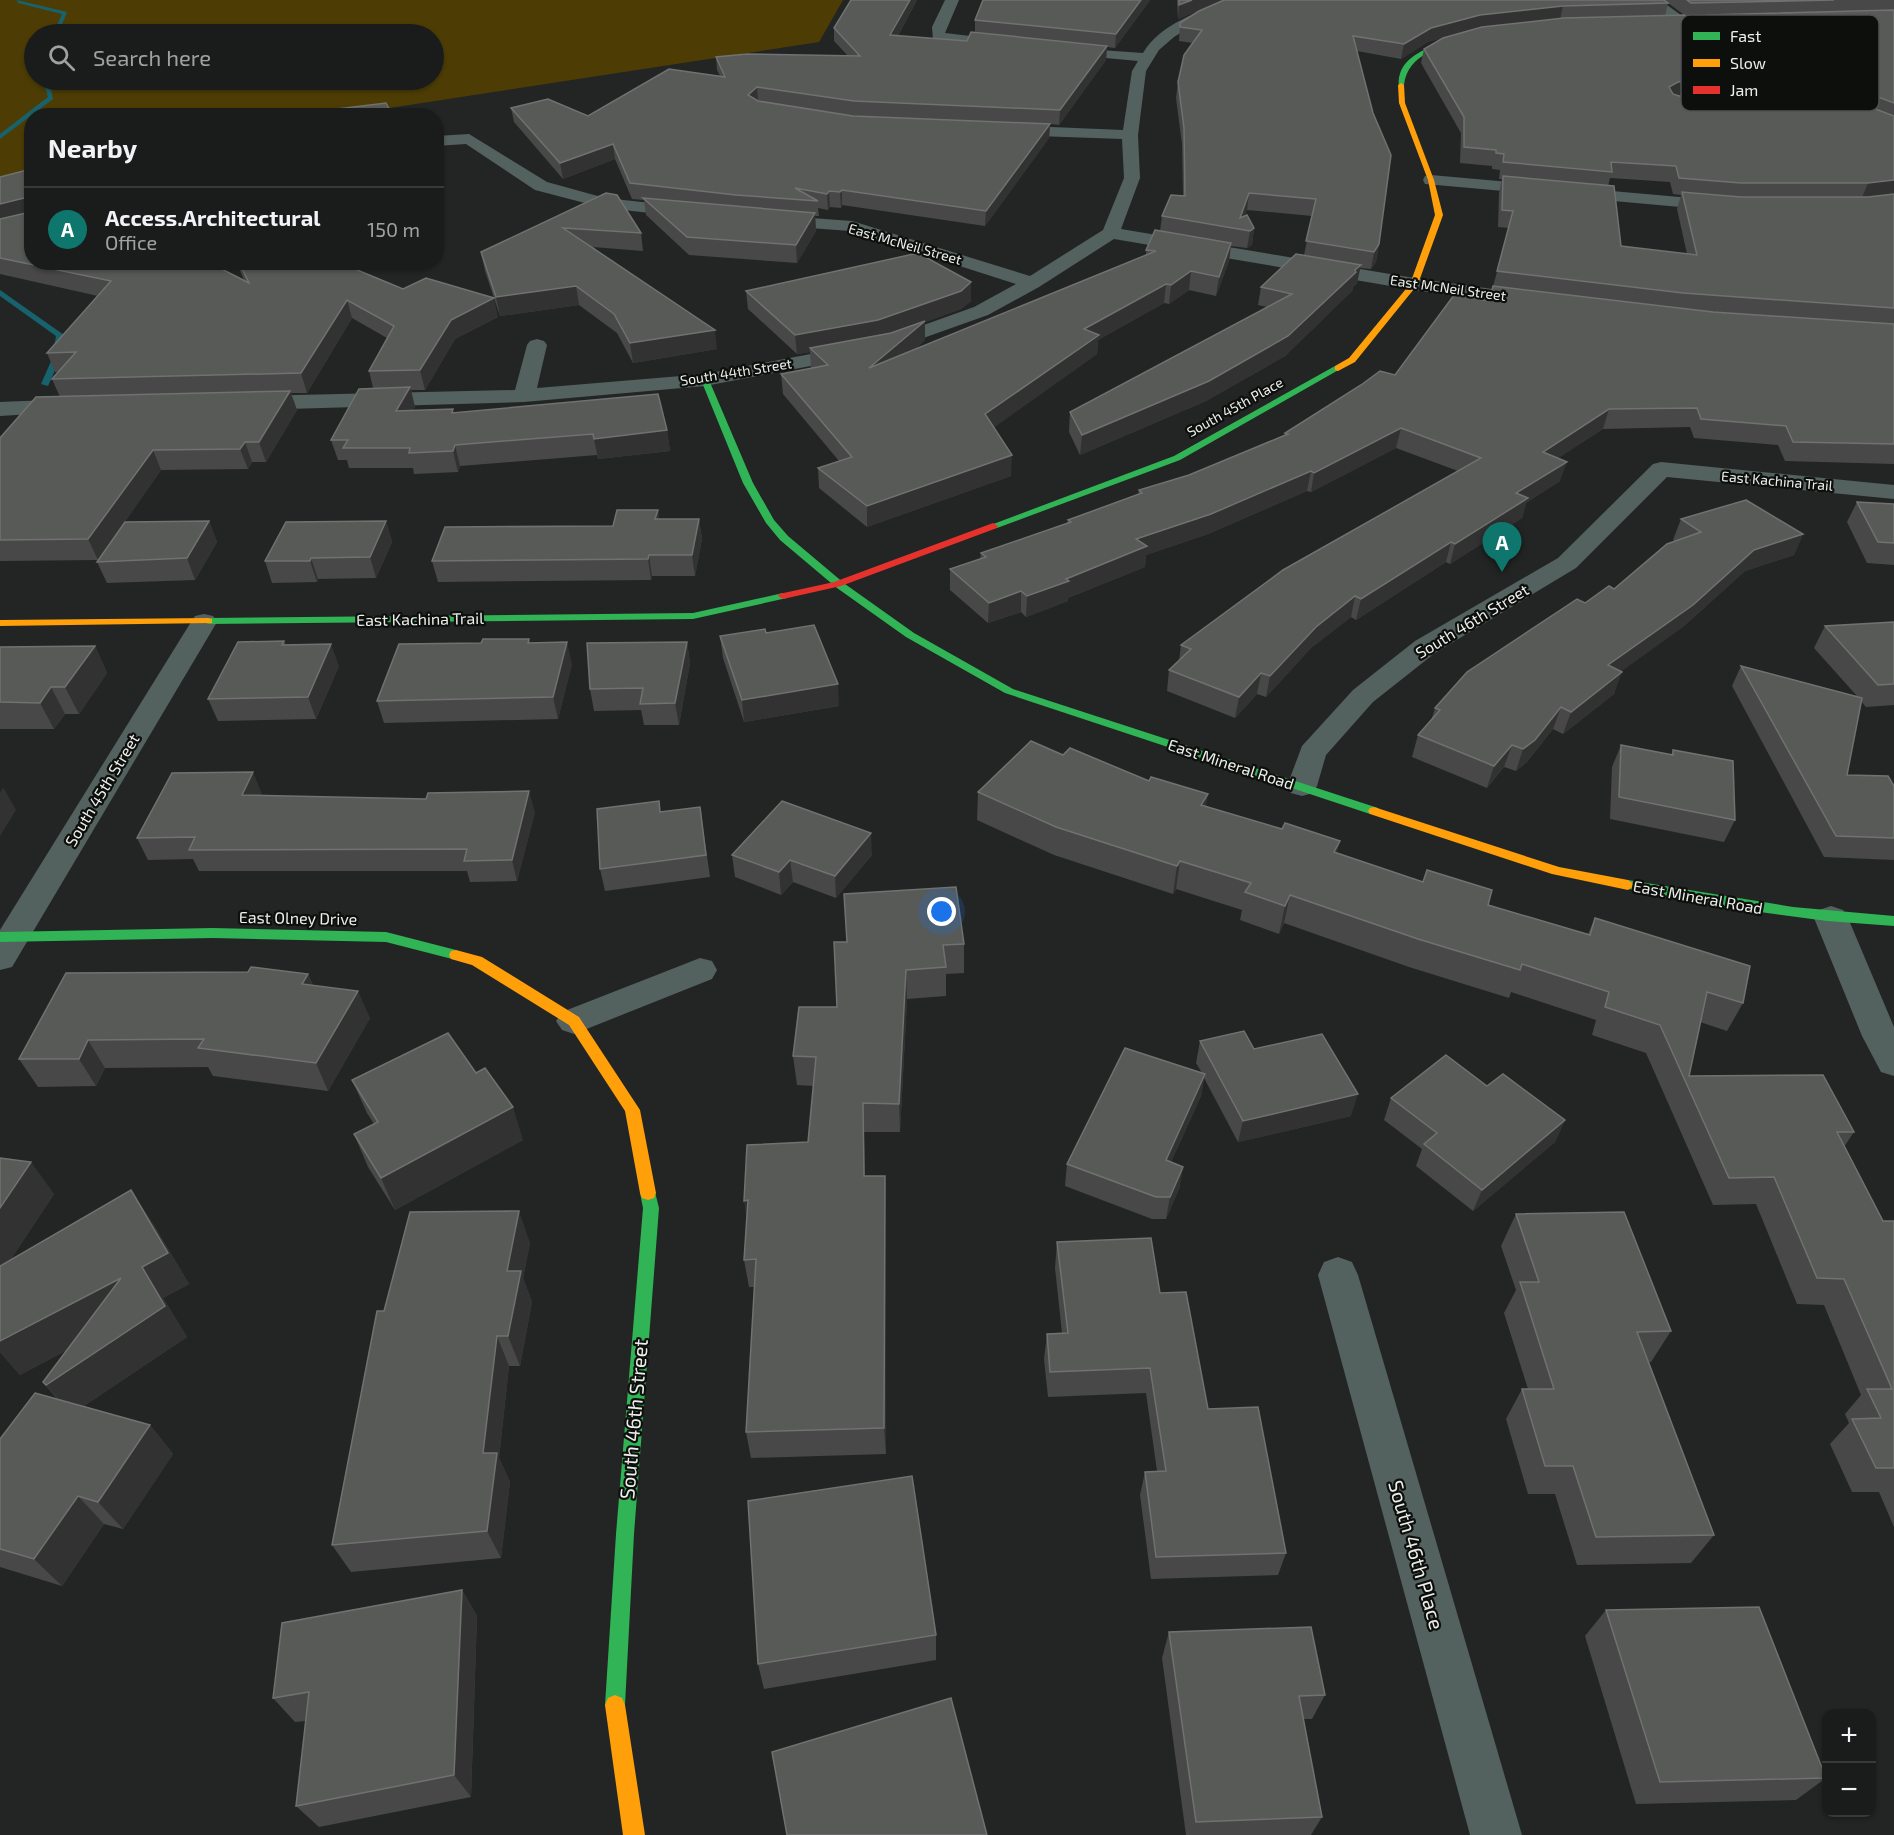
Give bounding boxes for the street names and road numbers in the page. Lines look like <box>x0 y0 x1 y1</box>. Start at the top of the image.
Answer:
street label: East McNeil Street <box>847 219 964 268</box>
street label: East McNeil Street <box>1389 271 1507 304</box>
street label: South 44th Street <box>679 354 793 389</box>
street label: South 45th Place <box>1184 373 1286 440</box>
street label: East Kachina Trail <box>1721 467 1834 494</box>
street label: South 46th Street <box>1412 579 1532 662</box>
street label: East Kachina Trail <box>356 608 484 629</box>
street label: South 45th Street <box>60 730 143 849</box>
street label: East Mineral Road <box>1166 734 1297 793</box>
street label: East Mineral Road <box>1632 876 1764 917</box>
street label: East Olney Drive <box>239 907 357 928</box>
street label: South 46th Street <box>614 1337 652 1500</box>
street label: South 46th Place <box>1384 1477 1450 1632</box>

